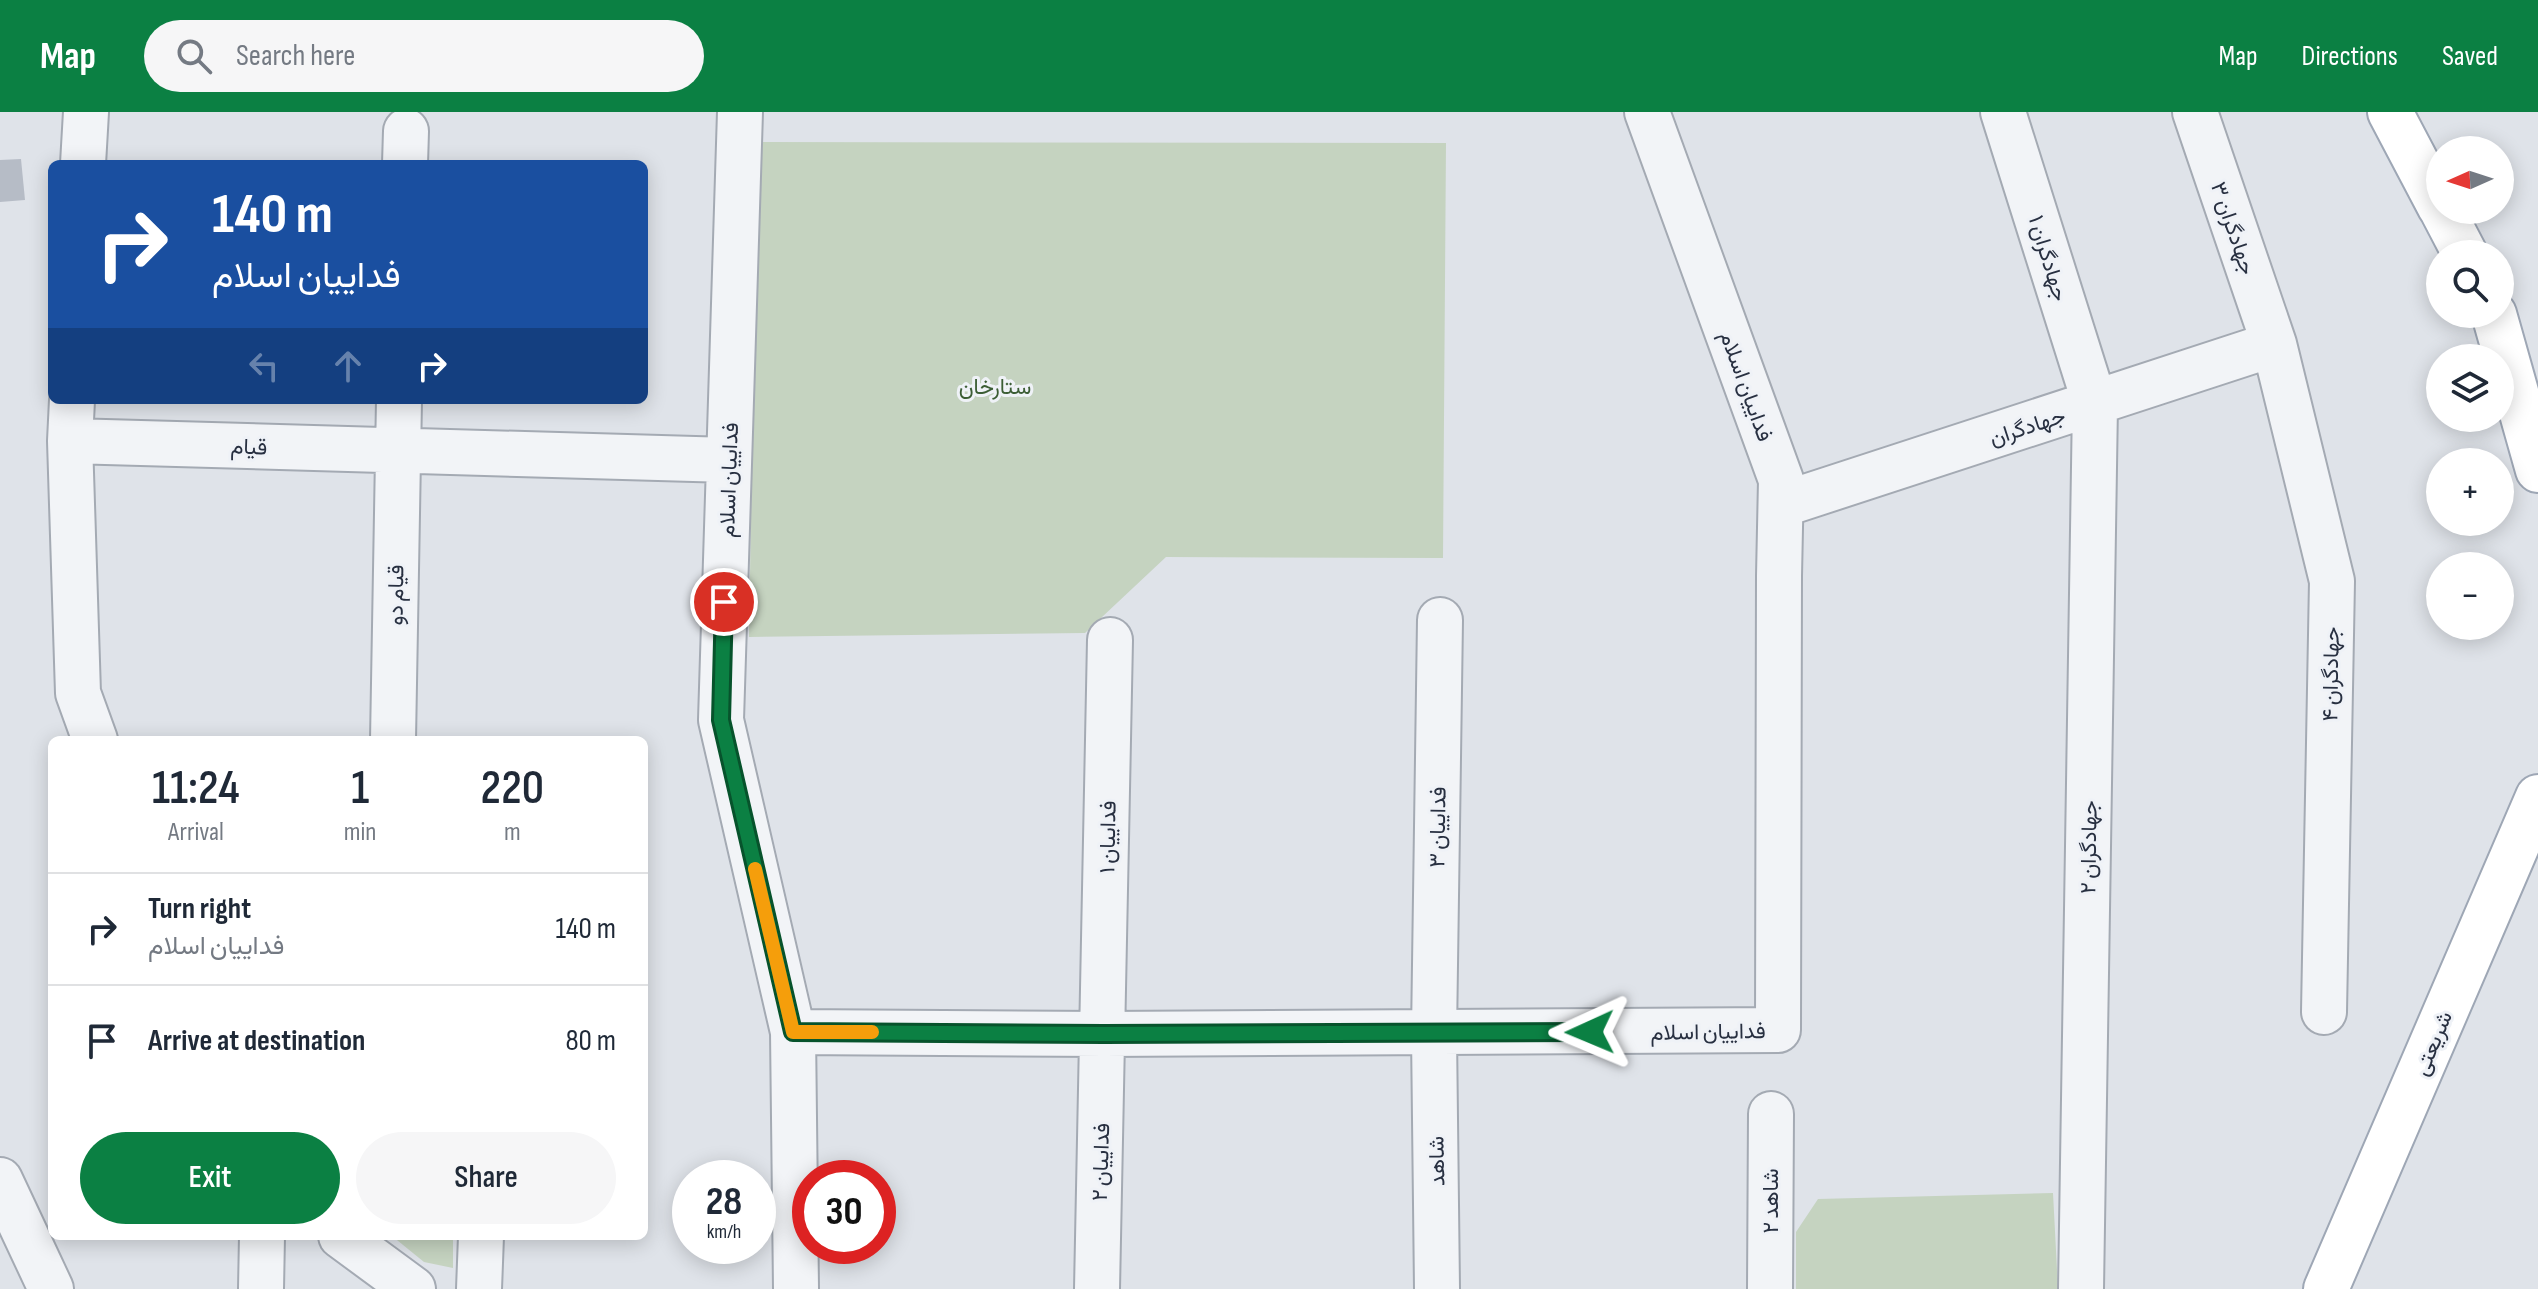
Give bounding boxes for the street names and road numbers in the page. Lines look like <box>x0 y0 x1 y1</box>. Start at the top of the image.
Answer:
street label: جهادگران ۳ <box>2204 178 2261 278</box>
street label: جهادگران ۱ <box>2022 212 2073 305</box>
street label: فداییان اسلام <box>1713 328 1778 445</box>
street label: جهادگران <box>1986 402 2069 452</box>
street label: فداییان اسلام <box>714 422 745 538</box>
street label: قیام <box>230 433 268 462</box>
street label: قیام دو <box>382 564 411 626</box>
street label: جهادگران ۴ <box>2317 627 2346 722</box>
street label: فداییان ۳ <box>1424 786 1453 868</box>
street label: فداییان ۱ <box>1094 800 1123 874</box>
street label: جهادگران ۲ <box>2075 800 2104 894</box>
street label: شریعتی <box>2408 1007 2459 1080</box>
street label: فداییان اسلام <box>1650 1018 1766 1047</box>
street label: فداییان ۲ <box>1087 1123 1116 1202</box>
street label: شاهد <box>1424 1136 1451 1186</box>
street label: شاهد ۲ <box>1758 1168 1785 1234</box>

